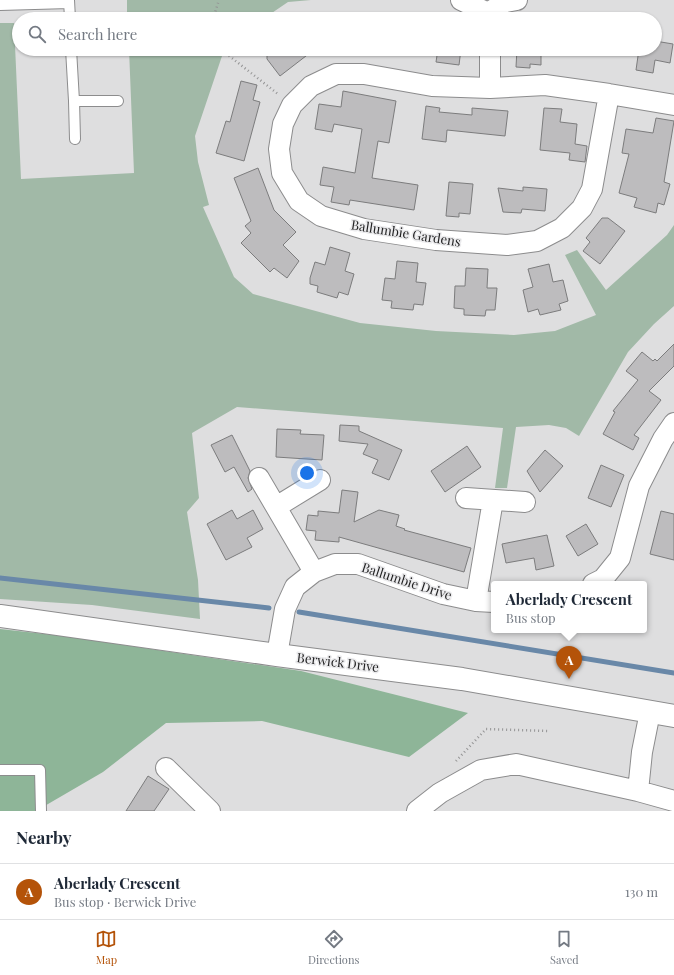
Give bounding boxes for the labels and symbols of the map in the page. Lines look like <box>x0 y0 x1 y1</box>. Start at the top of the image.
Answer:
street label: Ballumbie Gardens <box>350 215 462 250</box>
your location <box>297 463 317 483</box>
street label: Ballumbie Drive <box>360 558 455 603</box>
pin: A <box>556 646 582 679</box>
street label: Berwick Drive <box>296 648 381 675</box>

